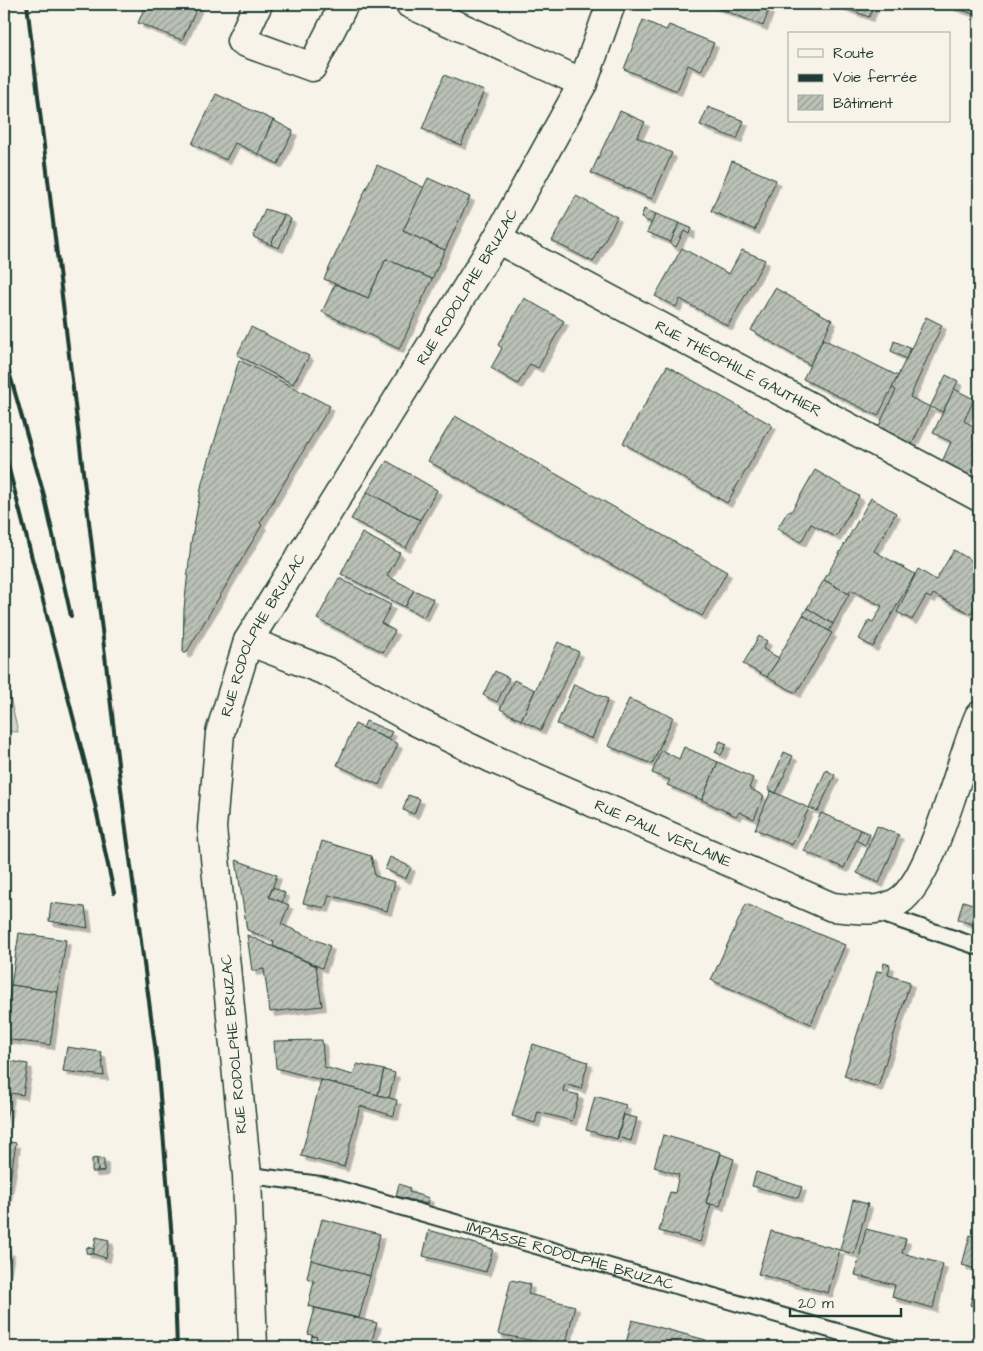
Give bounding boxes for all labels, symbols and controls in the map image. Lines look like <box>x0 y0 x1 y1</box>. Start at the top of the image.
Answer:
legend <box>788 32 950 122</box>
text: Route <box>833 43 874 64</box>
text: Voie ferrée <box>833 67 917 88</box>
text: Bâtiment <box>833 93 893 114</box>
street label: RUE RODOLPHE BRUZAC <box>411 204 523 369</box>
street label: RUE THÉOPHILE GAUTHIER <box>651 315 826 422</box>
street label: RUE RODOLPHE BRUZAC <box>215 549 311 719</box>
street label: RUE PAUL VERLAINE <box>591 794 735 872</box>
street label: RUE RODOLPHE BRUZAC <box>216 953 252 1135</box>
street label: IMPASSE RODOLPHE BRUZAC <box>465 1216 677 1295</box>
scale bar <box>790 1286 902 1318</box>
text: 20 m <box>798 1293 834 1314</box>

